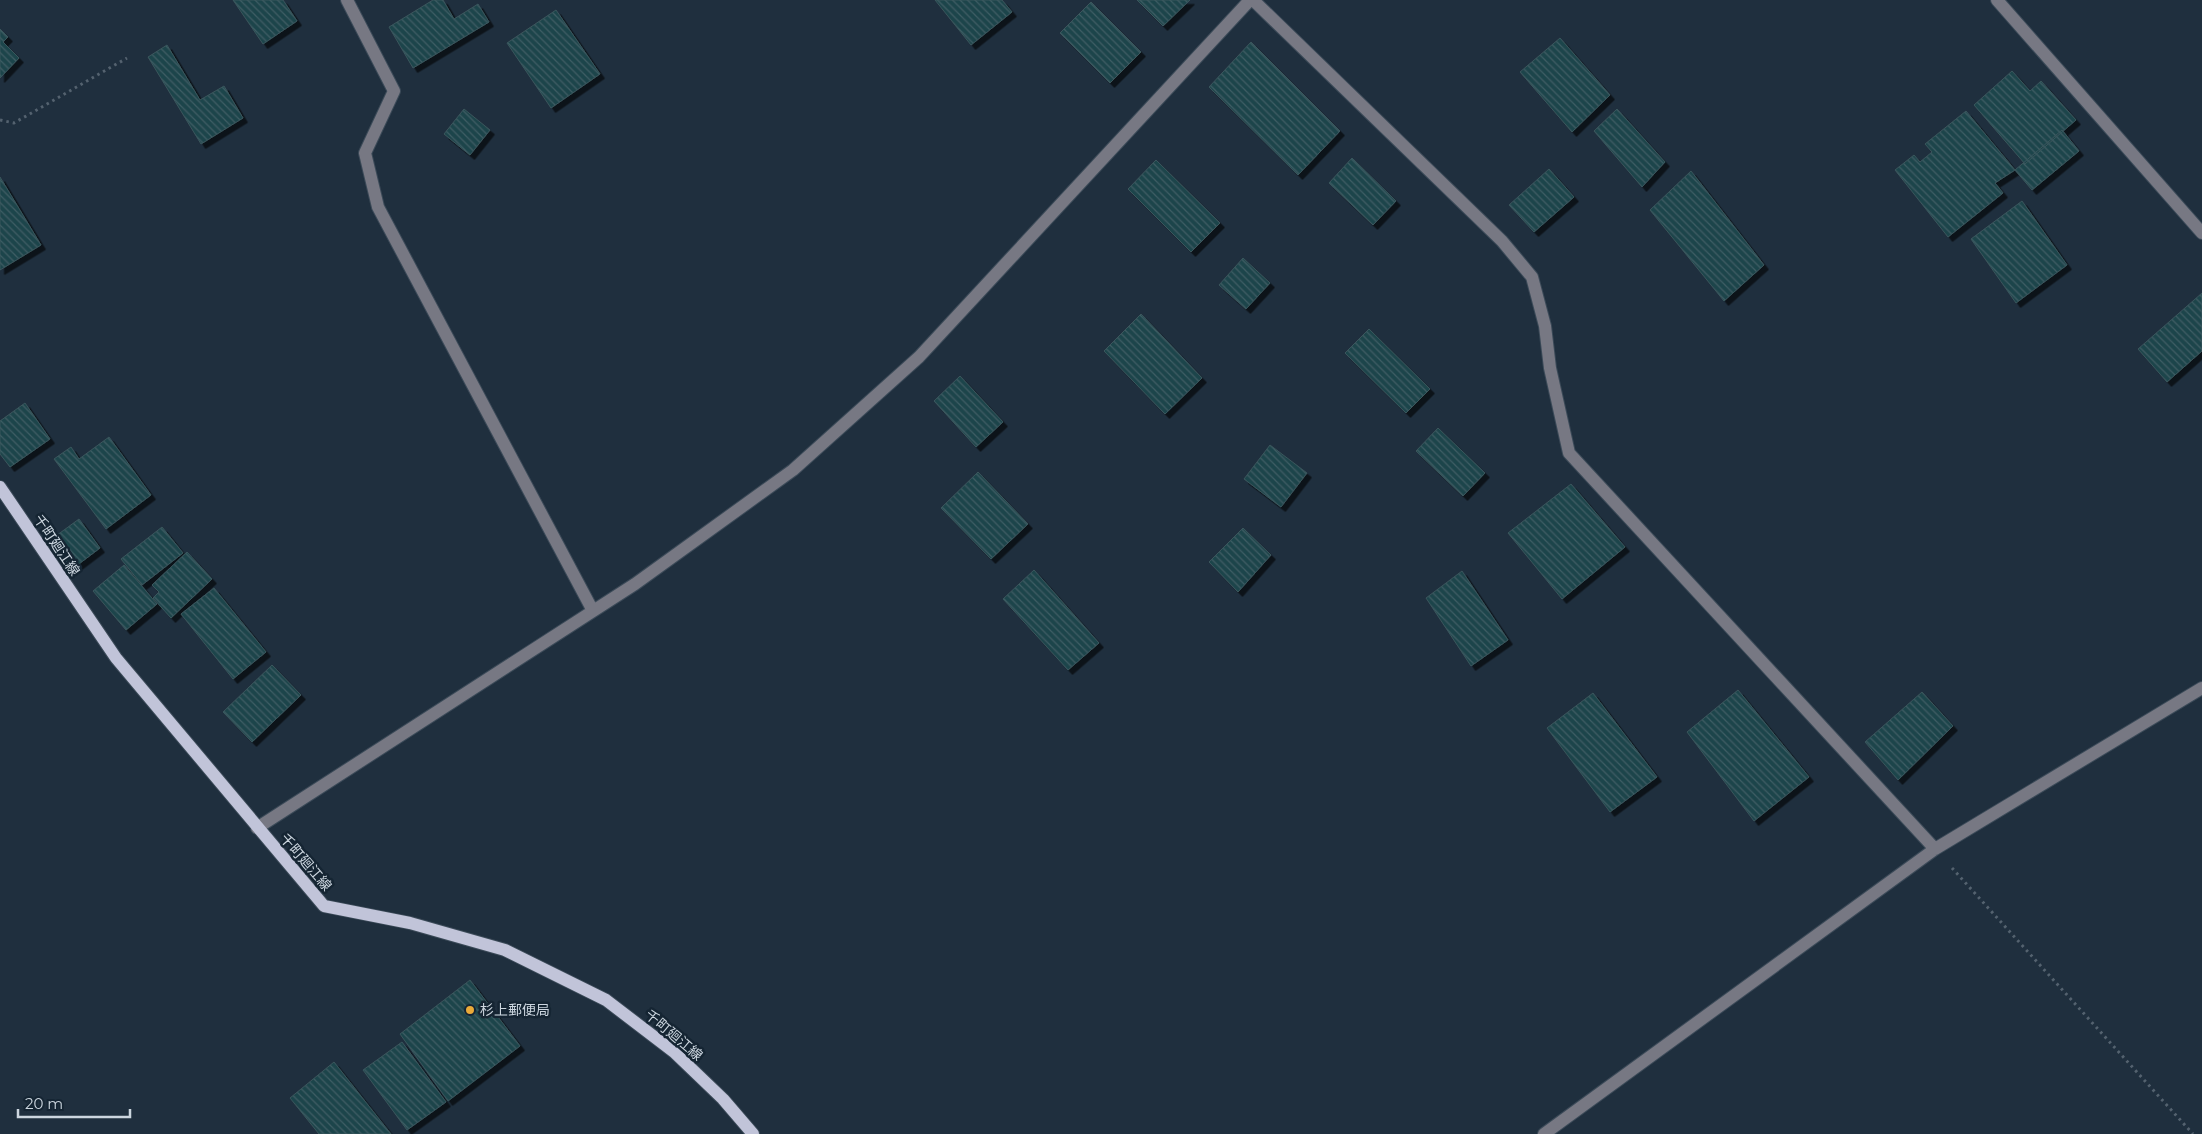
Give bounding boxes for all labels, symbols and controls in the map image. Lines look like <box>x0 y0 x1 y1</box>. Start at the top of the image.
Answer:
street label: 千町廻江線 <box>30 511 84 579</box>
street label: 千町廻江線 <box>276 830 336 894</box>
place label: 杉上郵便局 <box>480 1001 550 1019</box>
marker: 杉上郵便局 <box>464 1004 476 1016</box>
street label: 千町廻江線 <box>641 1006 707 1064</box>
scale bar <box>18 1086 130 1118</box>
text: 20 m <box>25 1094 63 1113</box>

